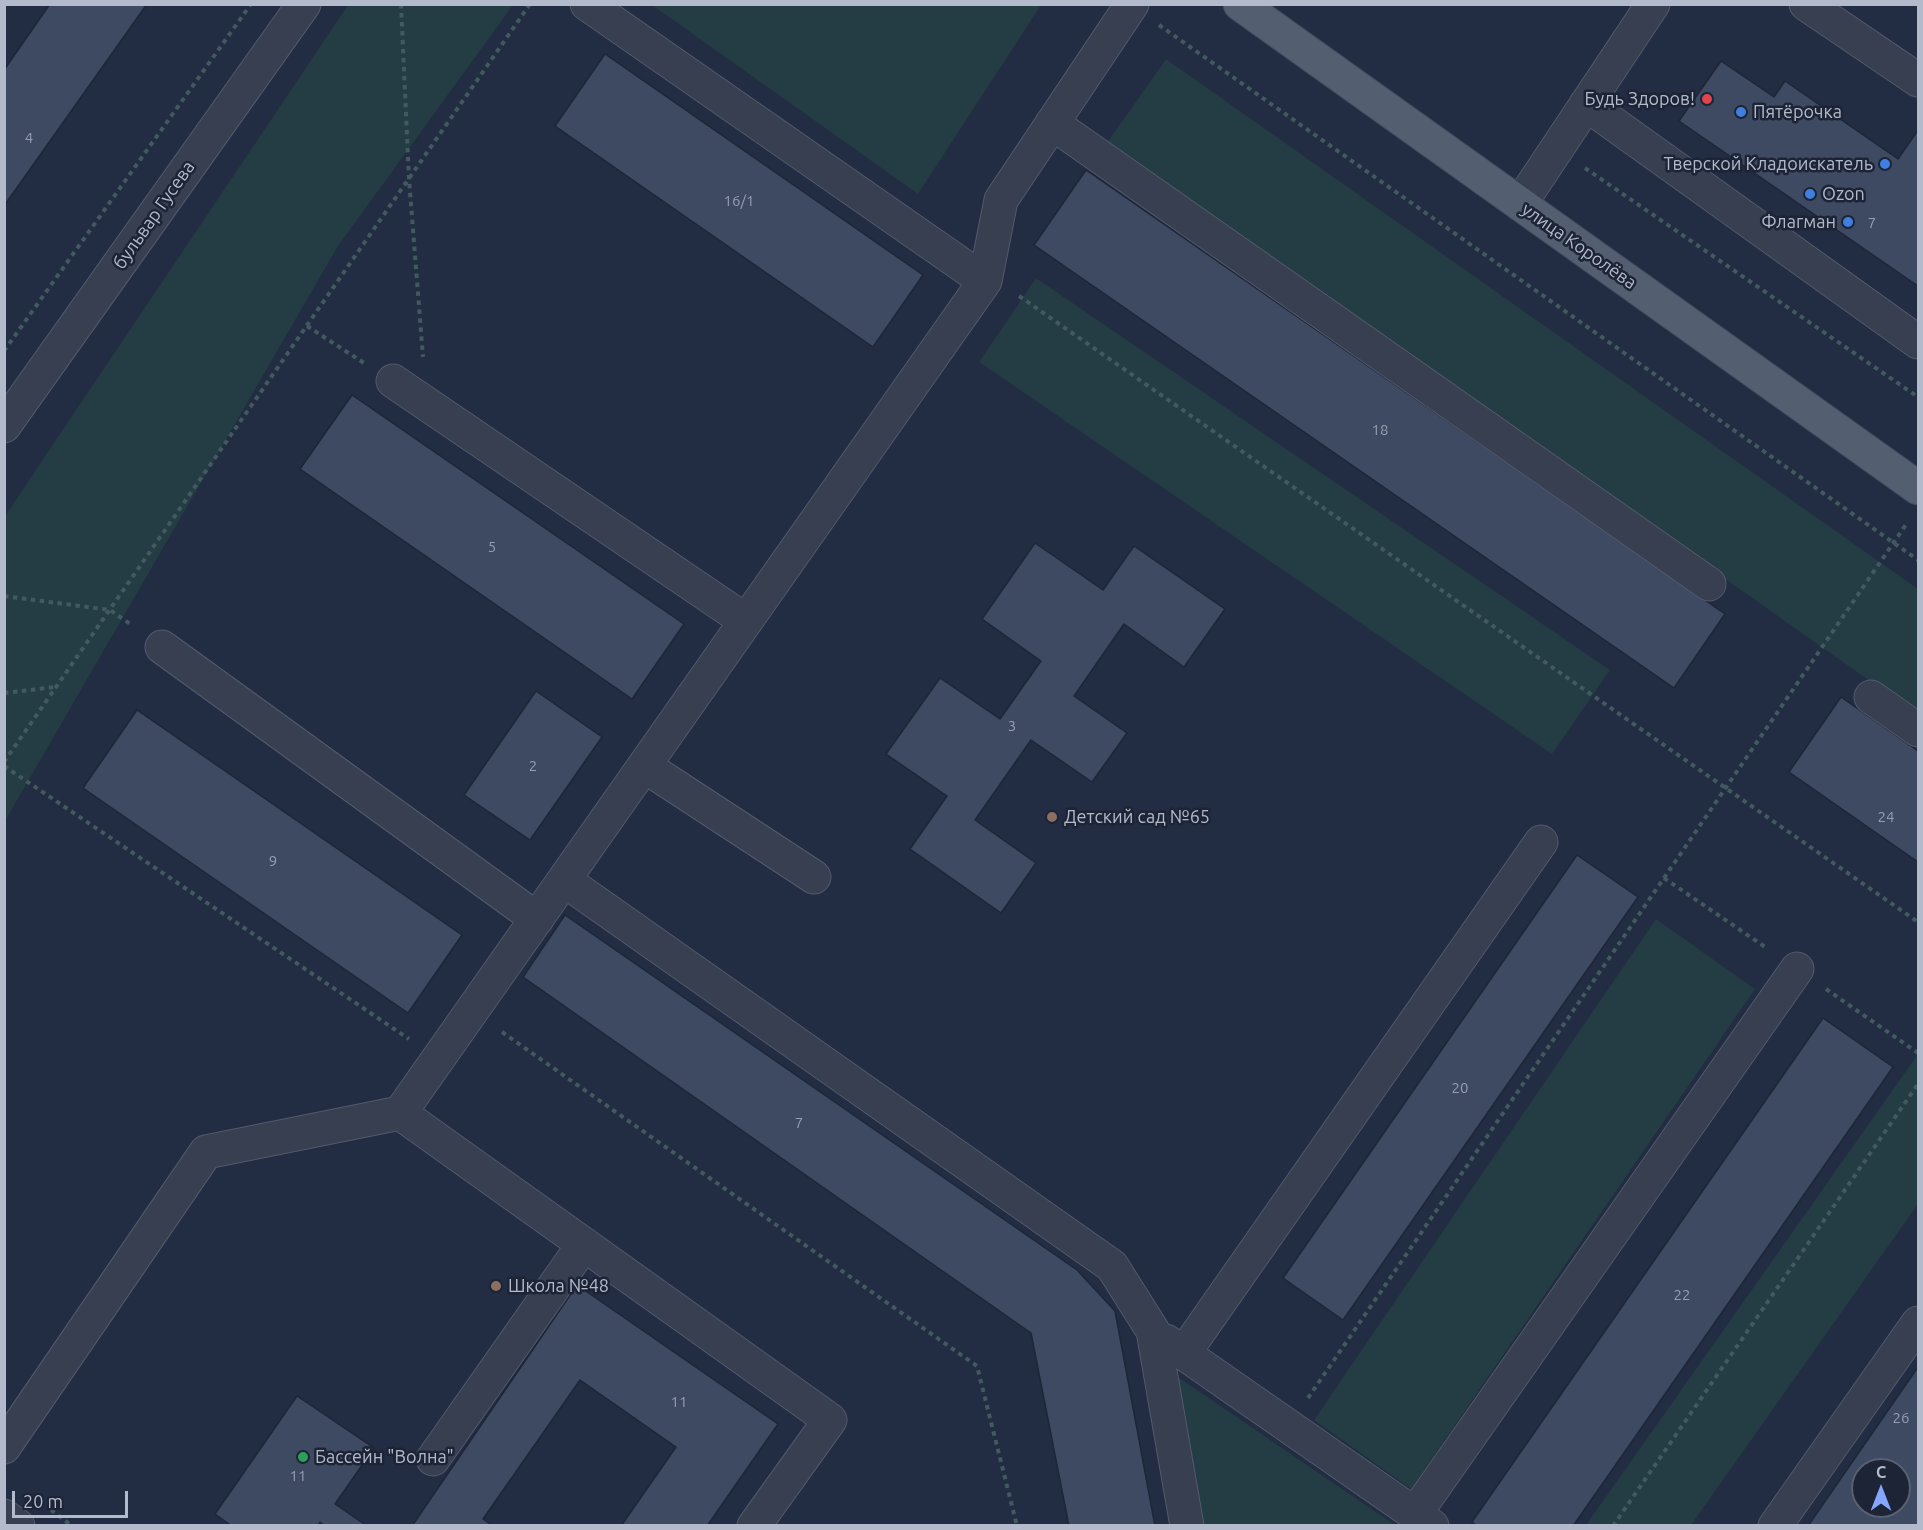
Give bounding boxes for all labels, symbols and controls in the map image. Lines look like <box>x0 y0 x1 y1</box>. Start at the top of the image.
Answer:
place label: Будь Здоров! <box>1584 88 1695 110</box>
marker: Будь Здоров! <box>1700 92 1714 106</box>
place label: Пятёрочка <box>1753 101 1842 123</box>
marker: Пятёрочка <box>1734 105 1748 119</box>
house number: 4 <box>25 129 33 147</box>
place label: Тверской Кладоискатель <box>1663 153 1873 175</box>
street label: бульвар Гусева <box>109 157 199 273</box>
marker: Тверской Кладоискатель <box>1878 157 1892 171</box>
place label: Ozon <box>1822 183 1865 205</box>
marker: Ozon <box>1803 187 1817 201</box>
house number: 16/1 <box>724 192 754 210</box>
street label: улица Королёва <box>1517 198 1641 294</box>
place label: Флагман <box>1761 211 1836 233</box>
house number: 7 <box>1868 214 1876 232</box>
marker: Флагман <box>1841 215 1855 229</box>
house number: 18 <box>1372 421 1388 439</box>
house number: 5 <box>488 538 496 556</box>
house number: 3 <box>1008 717 1016 735</box>
house number: 2 <box>529 757 537 775</box>
place label: Детский сад №65 <box>1064 806 1210 828</box>
house number: 24 <box>1878 808 1894 826</box>
marker: Детский сад №65 <box>1045 810 1059 824</box>
house number: 9 <box>269 852 277 870</box>
house number: 20 <box>1452 1079 1468 1097</box>
house number: 7 <box>795 1114 803 1132</box>
place label: Школа №48 <box>508 1275 609 1297</box>
marker: Школа №48 <box>489 1279 503 1293</box>
house number: 22 <box>1674 1286 1690 1304</box>
house number: 11 <box>671 1393 687 1411</box>
house number: 26 <box>1893 1409 1909 1427</box>
place label: Бассейн "Волна" <box>315 1446 454 1468</box>
marker: Бассейн "Волна" <box>296 1450 310 1464</box>
north arrow <box>1851 1458 1911 1518</box>
text: С <box>1876 1463 1886 1481</box>
house number: 11 <box>290 1467 306 1485</box>
scale bar <box>15 1479 130 1517</box>
text: 20 m <box>23 1491 63 1511</box>

